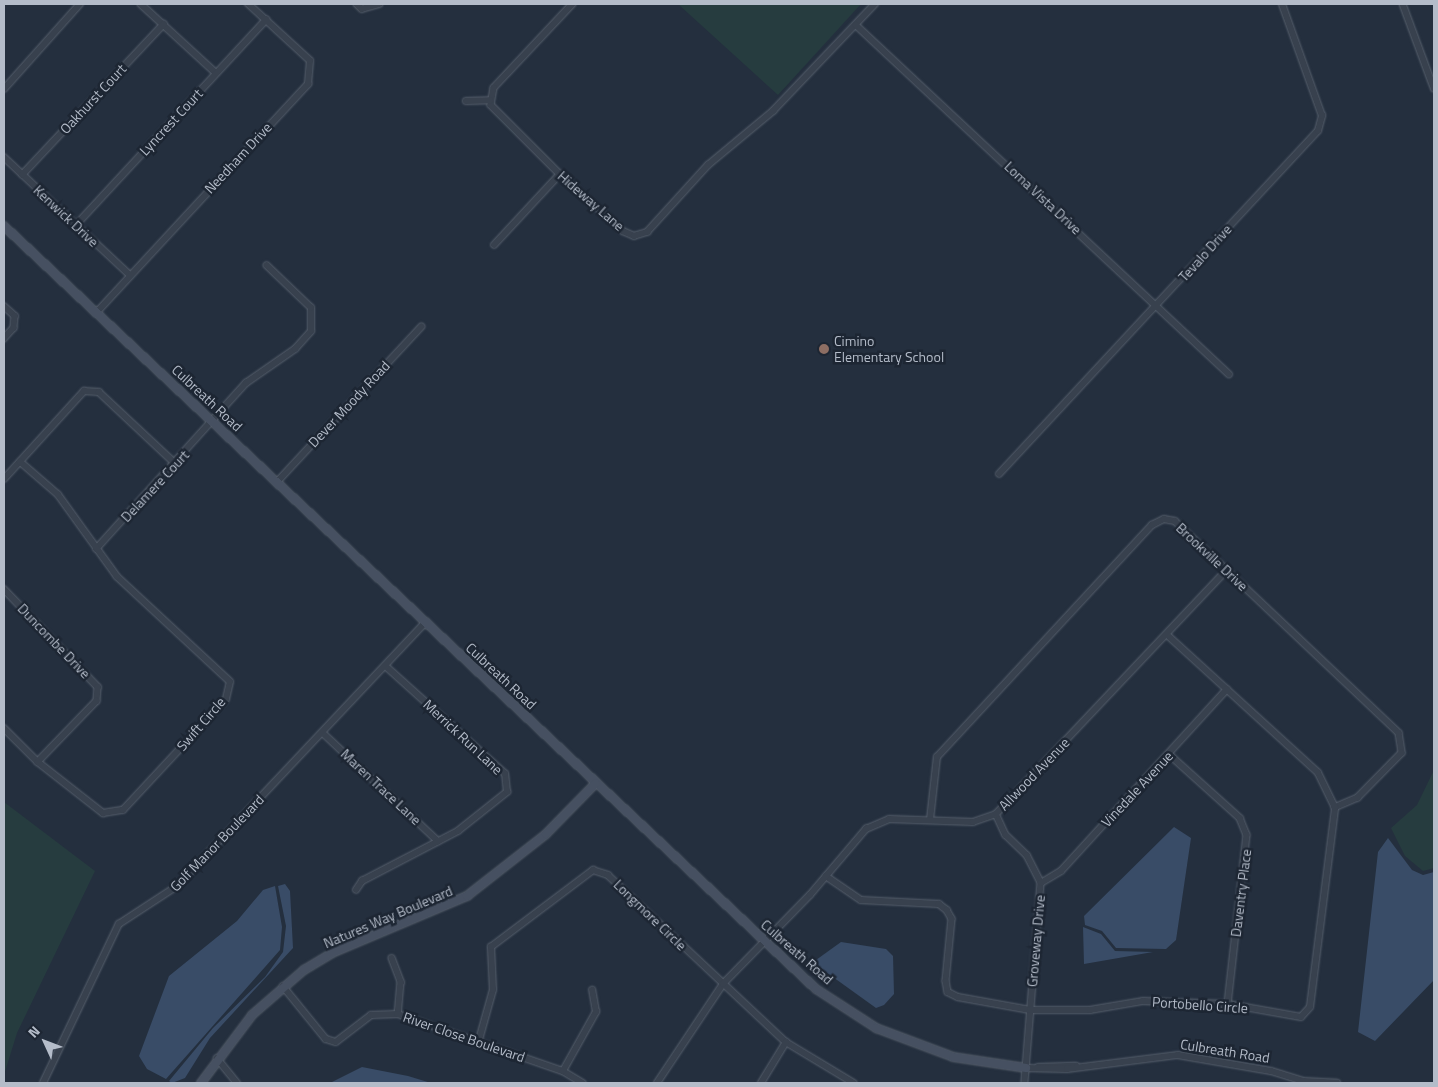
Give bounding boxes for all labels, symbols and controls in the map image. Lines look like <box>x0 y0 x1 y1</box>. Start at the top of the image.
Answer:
street label: Oakhurst Court <box>56 61 130 137</box>
street label: Lyncrest Court <box>136 85 206 159</box>
street label: Needham Drive <box>201 119 275 197</box>
street label: Loma Vista Drive <box>1001 158 1085 238</box>
street label: Hideway Lane <box>554 168 628 234</box>
street label: Kenwick Drive <box>30 182 102 250</box>
street label: Tevalo Drive <box>1175 221 1235 285</box>
place label: Cimino Elementary School <box>834 333 944 366</box>
marker: Cimino Elementary School <box>818 343 830 355</box>
street label: Dever Moody Road <box>305 357 393 451</box>
street label: Culbreath Road <box>168 361 246 435</box>
street label: Delamere Court <box>117 447 193 525</box>
street label: Brookville Drive <box>1173 520 1251 594</box>
street label: Duncombe Drive <box>14 600 94 682</box>
street label: Culbreath Road <box>462 639 540 713</box>
street label: Swift Circle <box>173 694 229 754</box>
street label: Merrick Run Lane <box>420 696 506 778</box>
street label: Allwood Avenue <box>995 734 1073 814</box>
street label: Maren Trace Lane <box>337 746 425 828</box>
street label: Vinedale Avenue <box>1098 748 1176 830</box>
street label: Golf Manor Boulevard <box>167 791 267 895</box>
street label: Daventry Place <box>1227 848 1255 938</box>
street label: Longmore Circle <box>610 876 690 954</box>
street label: Natures Way Boulevard <box>321 882 455 952</box>
street label: Groveway Drive <box>1024 894 1048 988</box>
street label: Culbreath Road <box>757 916 837 988</box>
street label: Portobello Circle <box>1152 993 1248 1017</box>
street label: River Close Boulevard <box>401 1008 527 1066</box>
north arrow <box>20 1017 70 1067</box>
text: N <box>23 1021 45 1042</box>
street label: Culbreath Road <box>1179 1036 1271 1066</box>

